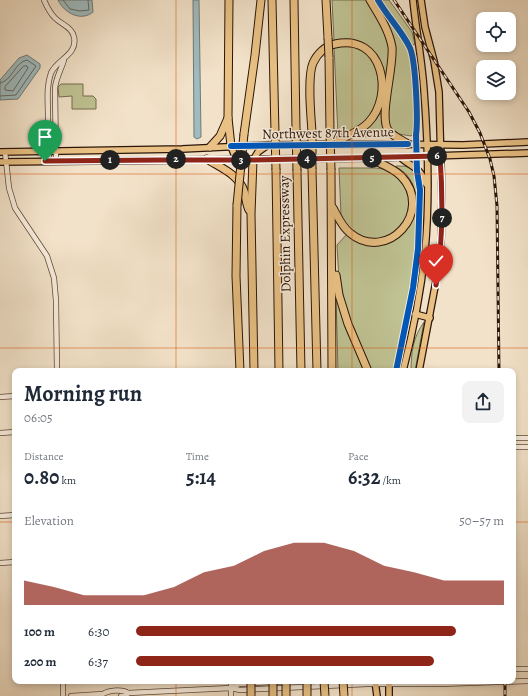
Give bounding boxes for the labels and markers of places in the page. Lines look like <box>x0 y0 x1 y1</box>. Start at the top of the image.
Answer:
pin <box>28 120 62 161</box>
pin: 6 <box>427 146 447 166</box>
pin: 5 <box>362 148 382 168</box>
pin: 2 <box>166 149 186 169</box>
pin: 4 <box>297 149 317 169</box>
pin: 1 <box>100 150 120 170</box>
pin: 3 <box>231 150 251 170</box>
pin: 7 <box>432 208 452 228</box>
pin <box>419 244 453 285</box>

